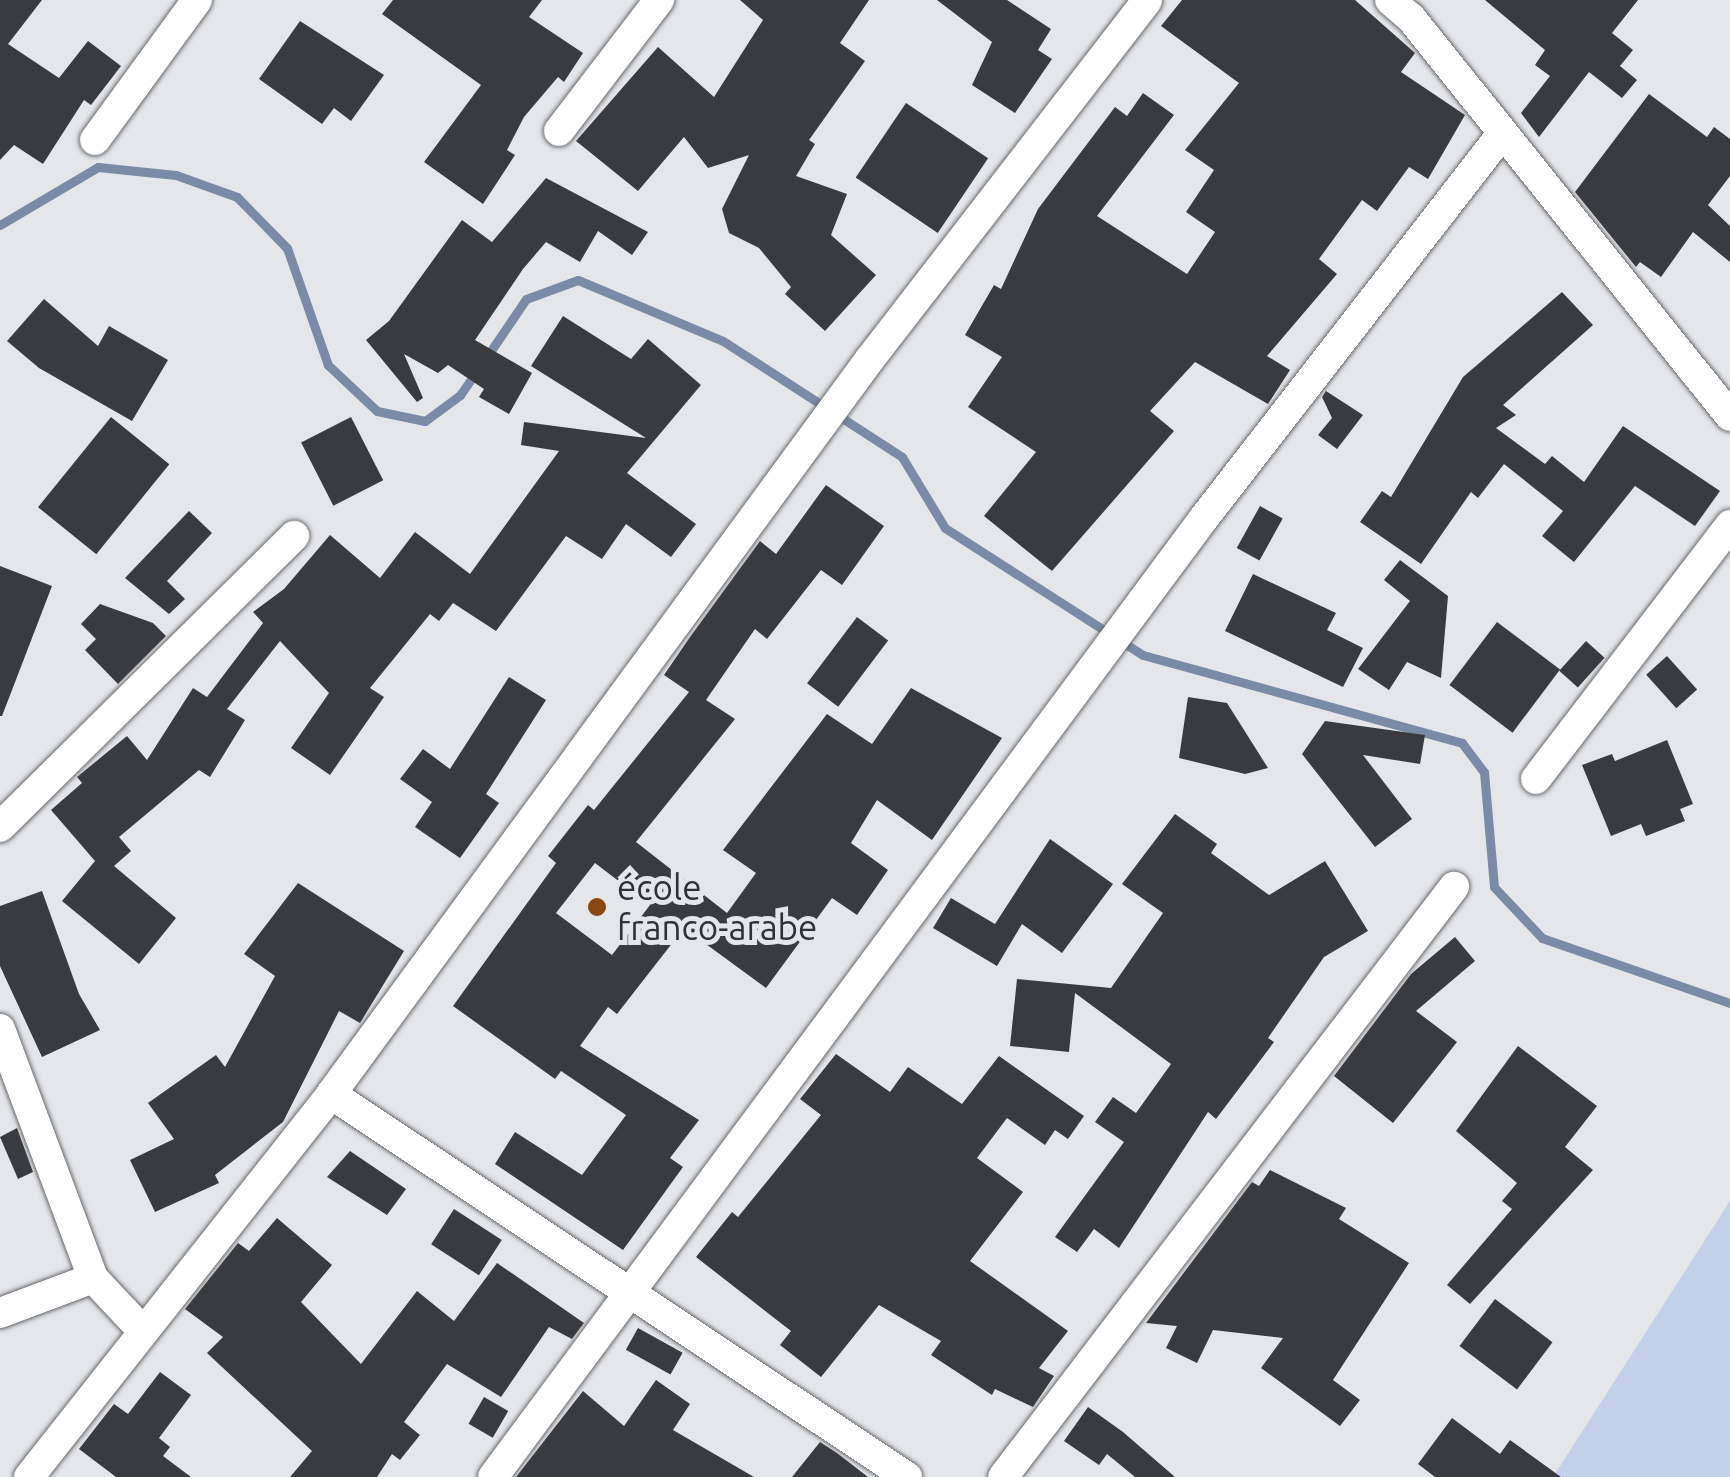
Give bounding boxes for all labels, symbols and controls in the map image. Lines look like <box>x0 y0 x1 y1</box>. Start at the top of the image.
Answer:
place label: école franco-arabe <box>617 866 817 948</box>
marker: école franco-arabe <box>586 896 608 918</box>

